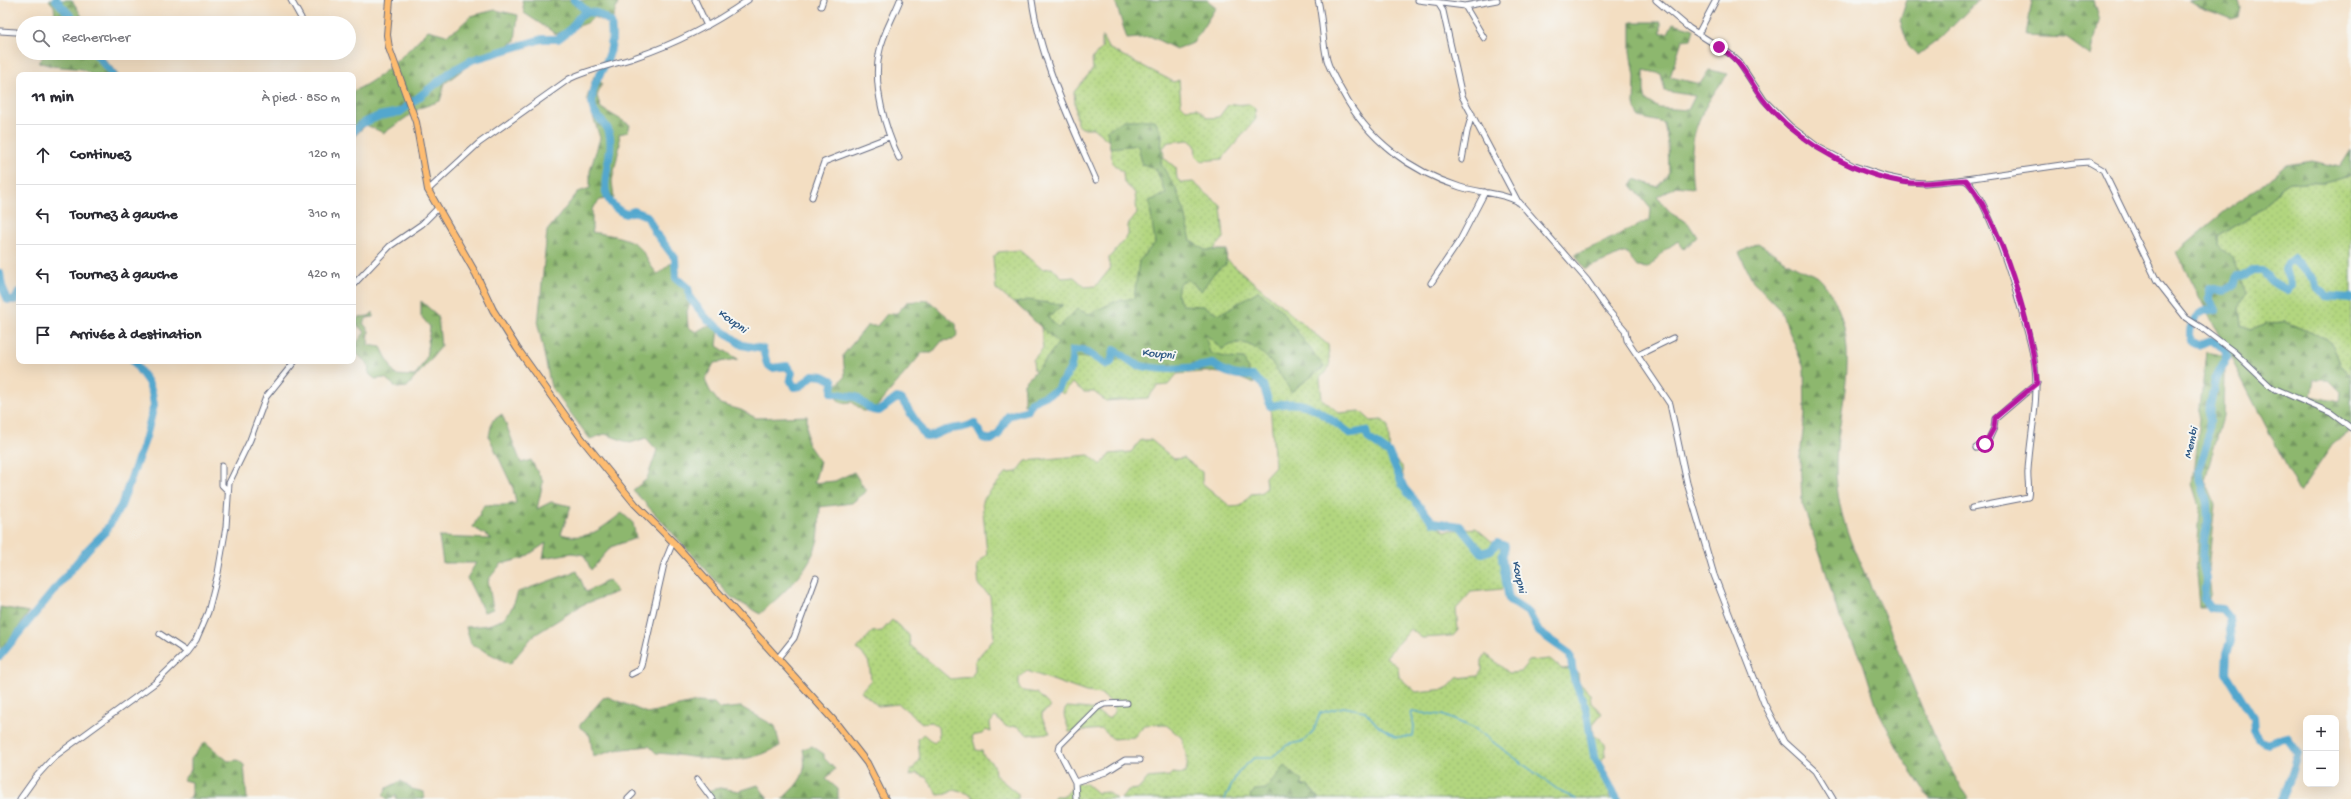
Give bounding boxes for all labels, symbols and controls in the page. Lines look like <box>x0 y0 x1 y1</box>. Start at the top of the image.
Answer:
search box <box>16 16 356 60</box>
icon: search <box>30 27 52 49</box>
text: Rechercher <box>62 29 130 47</box>
route end <box>1710 38 1728 56</box>
text: 11 min <box>32 88 74 108</box>
text: À pied · 850 m <box>262 91 340 106</box>
icon: ahead <box>32 144 54 166</box>
text: Continuez <box>70 146 131 164</box>
text: 120 m <box>309 147 340 162</box>
icon: left <box>32 204 54 226</box>
text: Tournez à gauche <box>70 206 178 224</box>
text: 310 m <box>308 207 340 222</box>
icon: left <box>32 264 54 286</box>
text: Tournez à gauche <box>70 266 178 284</box>
text: 420 m <box>308 267 340 282</box>
water label: Koupni <box>715 307 750 338</box>
icon: arrive <box>32 324 54 346</box>
text: Arrivée à destination <box>70 326 201 344</box>
water label: Koupni <box>1141 346 1176 364</box>
water label: Membi <box>2182 424 2203 460</box>
route start <box>1976 435 1994 453</box>
water label: Koupni <box>1508 560 1529 596</box>
map controls <box>2303 715 2339 787</box>
button: + <box>2303 715 2339 751</box>
button: − <box>2303 751 2339 787</box>

